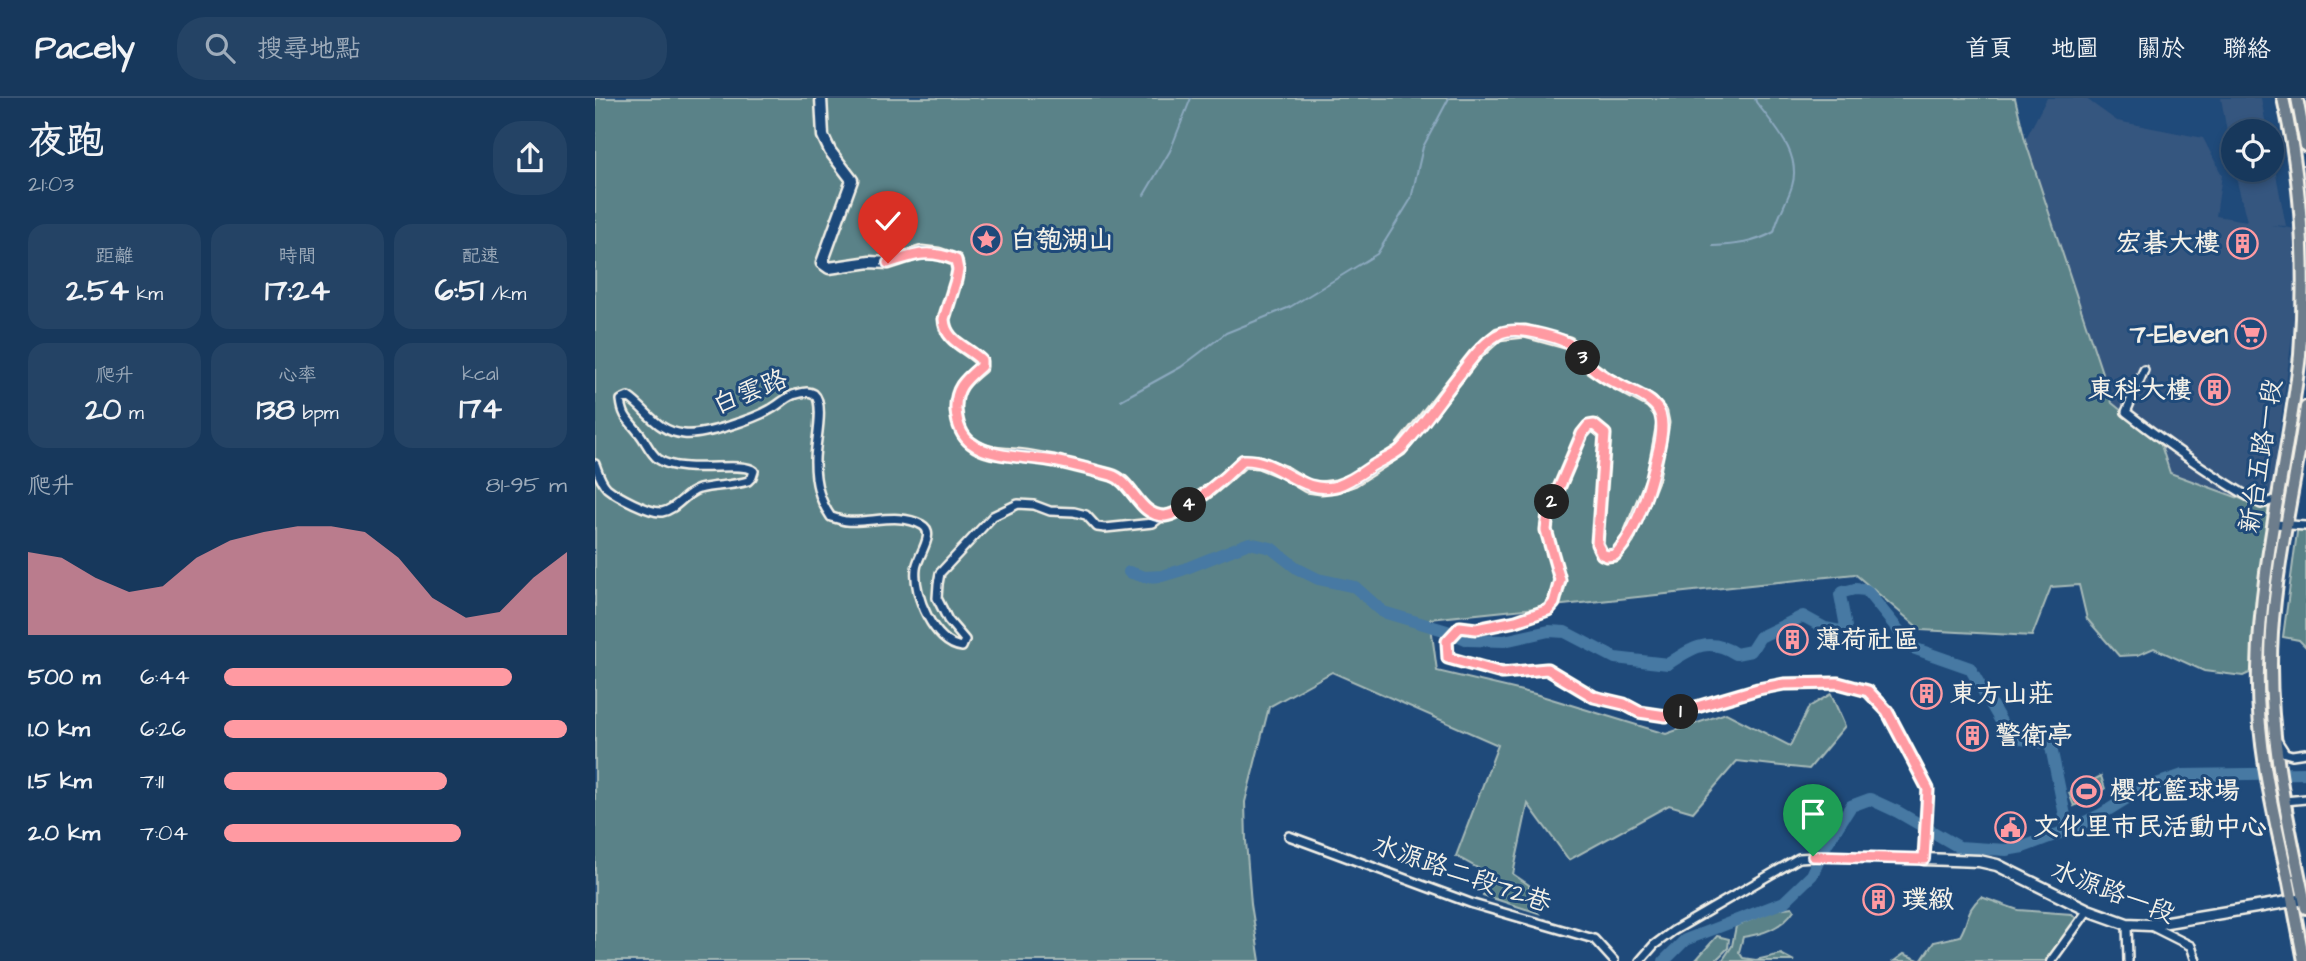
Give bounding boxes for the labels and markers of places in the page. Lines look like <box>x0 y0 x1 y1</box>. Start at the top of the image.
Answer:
pin <box>858 191 918 263</box>
place label: 白匏湖山 <box>1010 222 1114 258</box>
place icon: 白匏湖山 <box>970 223 1004 257</box>
place label: 宏碁大樓 <box>2116 225 2220 261</box>
building icon: 宏碁大樓 <box>2226 226 2260 260</box>
place label: 7-Eleven <box>2129 316 2228 352</box>
supermarket icon: 7-Eleven <box>2234 317 2268 351</box>
pin: 3 <box>1565 341 1601 376</box>
place label: 東科大樓 <box>2088 372 2192 408</box>
building icon: 東科大樓 <box>2198 373 2232 407</box>
pin: 2 <box>1535 484 1569 520</box>
pin: 4 <box>1171 488 1207 522</box>
place label: 薄荷社區 <box>1815 622 1919 658</box>
building icon: 薄荷社區 <box>1775 623 1809 657</box>
place label: 東方山莊 <box>1950 676 2054 712</box>
building icon: 東方山莊 <box>1910 677 1944 711</box>
pin: 1 <box>1663 694 1699 730</box>
place label: 警衛亭 <box>1995 718 2073 754</box>
building icon: 警衛亭 <box>1955 719 1989 753</box>
place label: 櫻花籃球場 <box>2110 773 2240 809</box>
sports icon: 櫻花籃球場 <box>2070 774 2104 808</box>
pin <box>1783 784 1843 856</box>
place label: 文化里市民活動中心 <box>2033 809 2267 845</box>
public building icon: 文化里市民活動中心 <box>1993 810 2027 844</box>
place label: 璞緻 <box>1902 882 1954 918</box>
building icon: 璞緻 <box>1862 883 1896 917</box>

